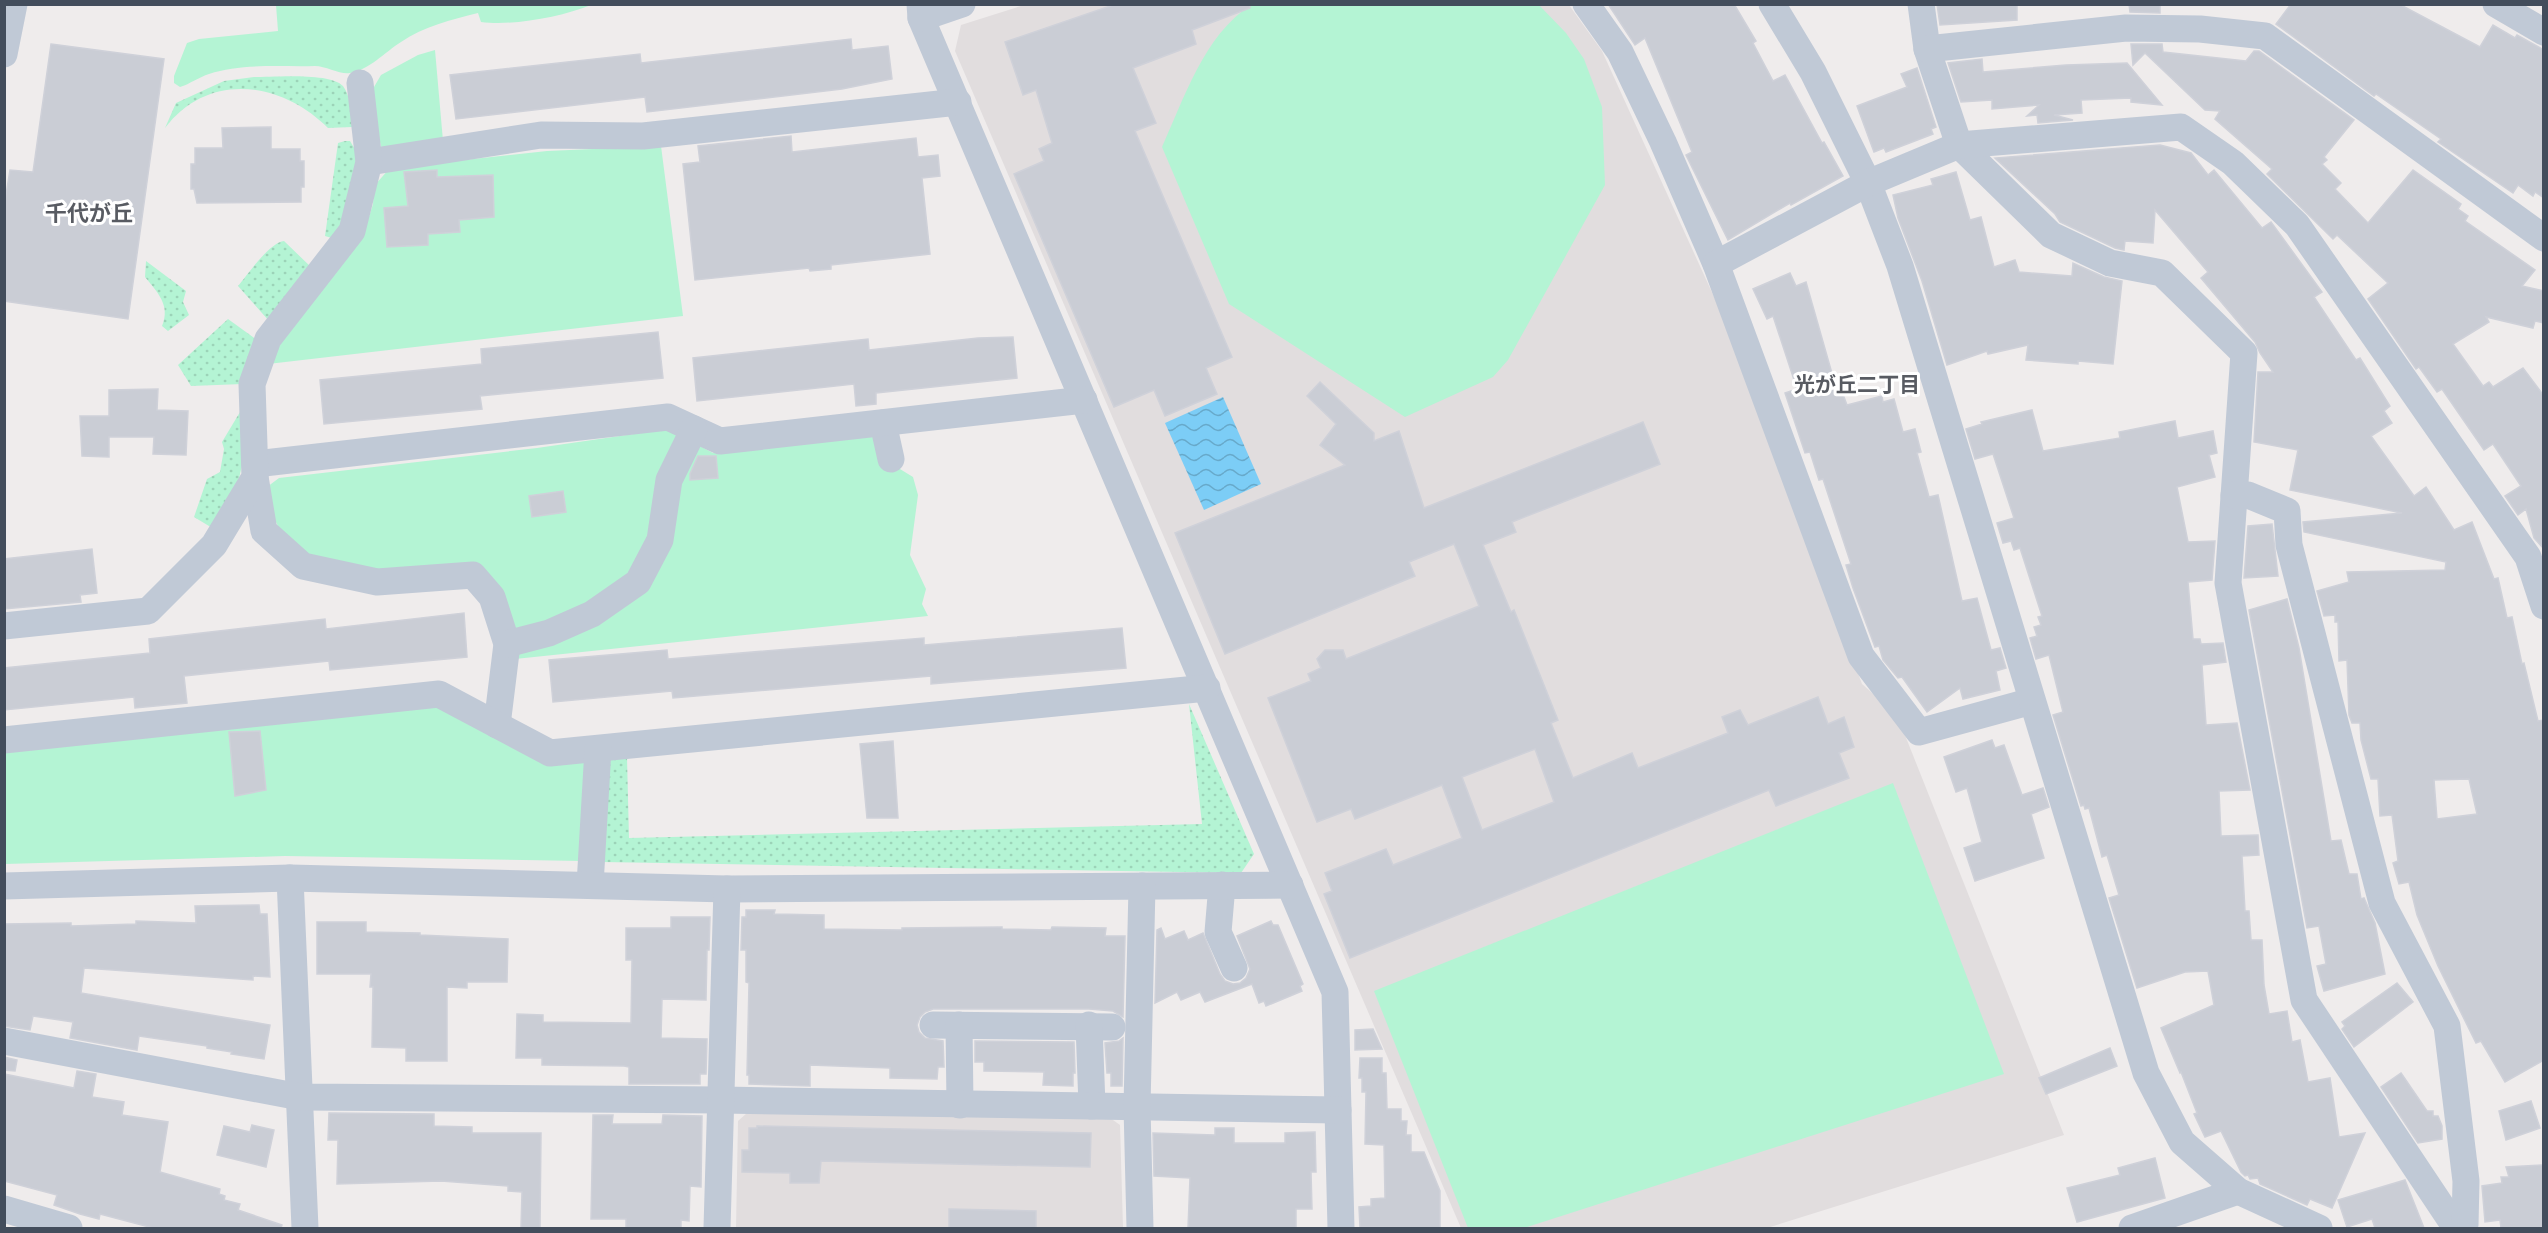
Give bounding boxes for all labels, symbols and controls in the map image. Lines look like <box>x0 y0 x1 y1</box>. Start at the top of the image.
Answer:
district label: 千代が丘 <box>45 199 133 229</box>
district label: 光が丘二丁目 <box>1794 371 1920 399</box>

